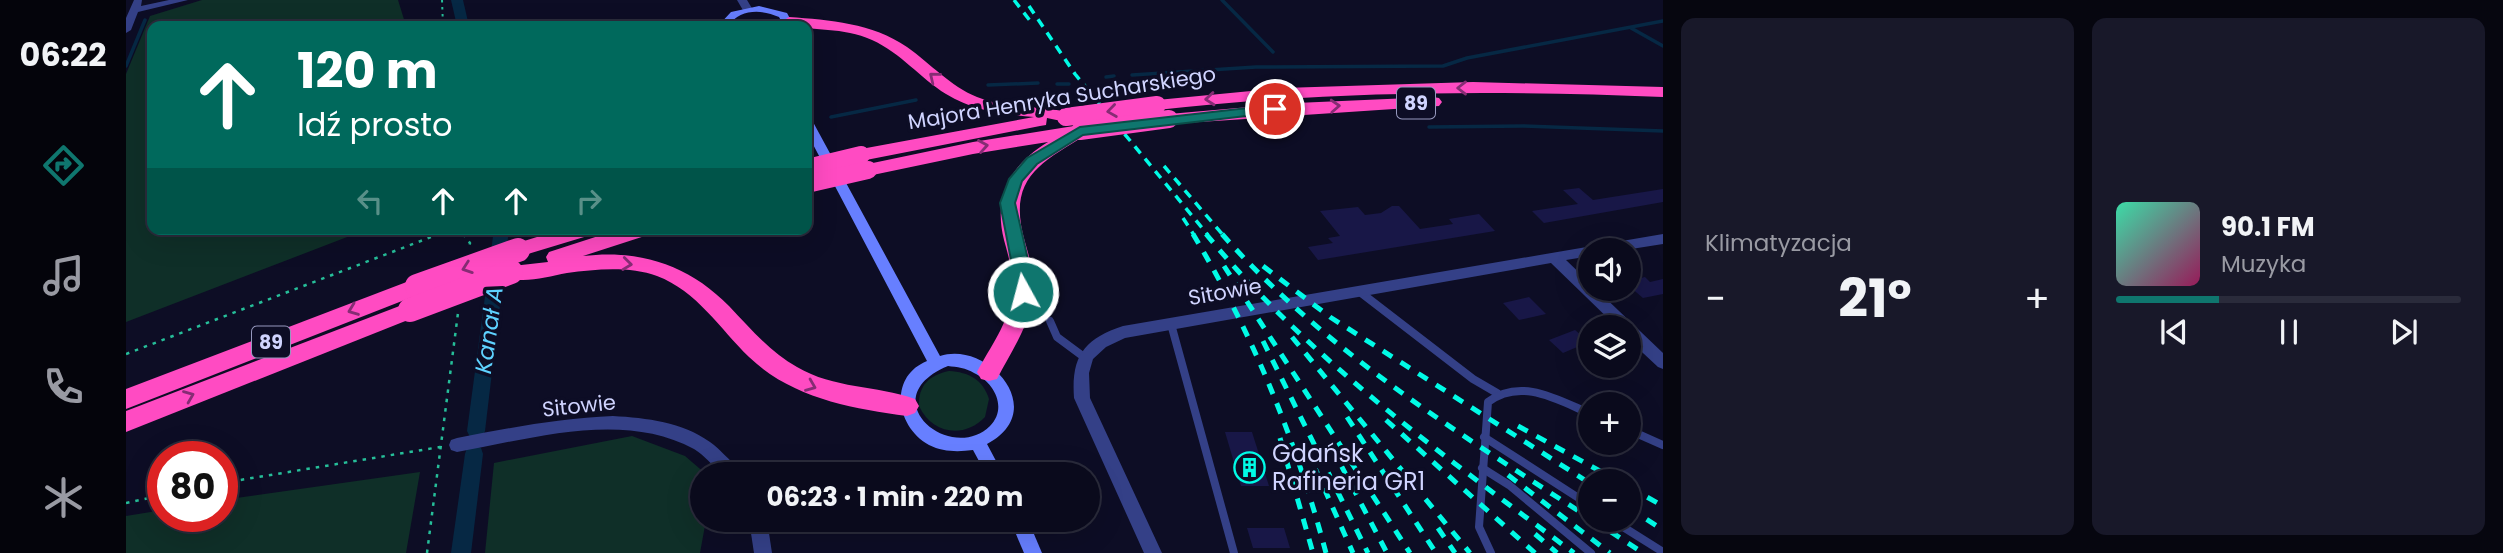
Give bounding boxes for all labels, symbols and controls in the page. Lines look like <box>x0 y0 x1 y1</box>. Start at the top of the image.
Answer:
text: 06:22 <box>20 32 106 77</box>
text: 120 m <box>297 37 438 105</box>
icon: ahead <box>182 49 273 140</box>
street label: Majora Henryka Sucharskiego <box>906 59 1218 136</box>
one-way arrow <box>929 73 942 85</box>
pin <box>1245 79 1305 139</box>
one-way arrow <box>1456 80 1467 96</box>
road number: 89 <box>1397 88 1435 118</box>
icon: arrive <box>1256 90 1294 128</box>
one-way arrow <box>1205 91 1216 106</box>
one-way arrow <box>1330 98 1341 113</box>
text: Idź prosto <box>297 102 453 147</box>
one-way arrow <box>1106 103 1117 118</box>
one-way arrow <box>977 139 989 154</box>
icon: directions <box>39 141 88 190</box>
icon: left <box>351 182 389 220</box>
icon: ahead <box>424 182 462 220</box>
icon: ahead <box>497 182 535 220</box>
icon: right <box>570 182 608 220</box>
text: 90.1 FM <box>2221 209 2315 245</box>
text: Klimatyzacja <box>1705 227 1852 259</box>
map controls <box>1578 238 1641 532</box>
button: sound <box>1578 238 1641 301</box>
text: Muzyka <box>2221 248 2306 280</box>
icon: music <box>39 251 88 300</box>
position arrow <box>986 255 1060 329</box>
one-way arrow <box>621 256 632 271</box>
one-way arrow <box>462 260 474 274</box>
text: 21° <box>1838 262 1912 335</box>
street label: Sitowie <box>1186 271 1264 312</box>
text: − <box>1705 272 1726 325</box>
text: + <box>2024 272 2050 325</box>
water label: Kanał A <box>467 284 511 376</box>
one-way arrow <box>348 302 360 316</box>
icon: previous <box>2155 313 2193 351</box>
icon: pause <box>2270 313 2308 351</box>
icon: next <box>2385 313 2423 351</box>
button: layers <box>1578 315 1641 378</box>
road number: 89 <box>252 326 290 358</box>
icon: phone <box>39 362 88 411</box>
one-way arrow <box>805 377 817 391</box>
street label: Sitowie <box>541 387 617 424</box>
one-way arrow <box>183 391 195 405</box>
button: + <box>1578 392 1641 455</box>
place label: Gdańsk Rafineria GR1 <box>1272 437 1425 498</box>
speed limit sign: 80 <box>147 441 238 532</box>
building icon: Gdańsk Rafineria GR1 <box>1232 451 1266 485</box>
button: − <box>1578 469 1641 532</box>
icon: climate <box>39 473 88 522</box>
text: 06:23 · 1 min · 220 m <box>767 479 1023 515</box>

